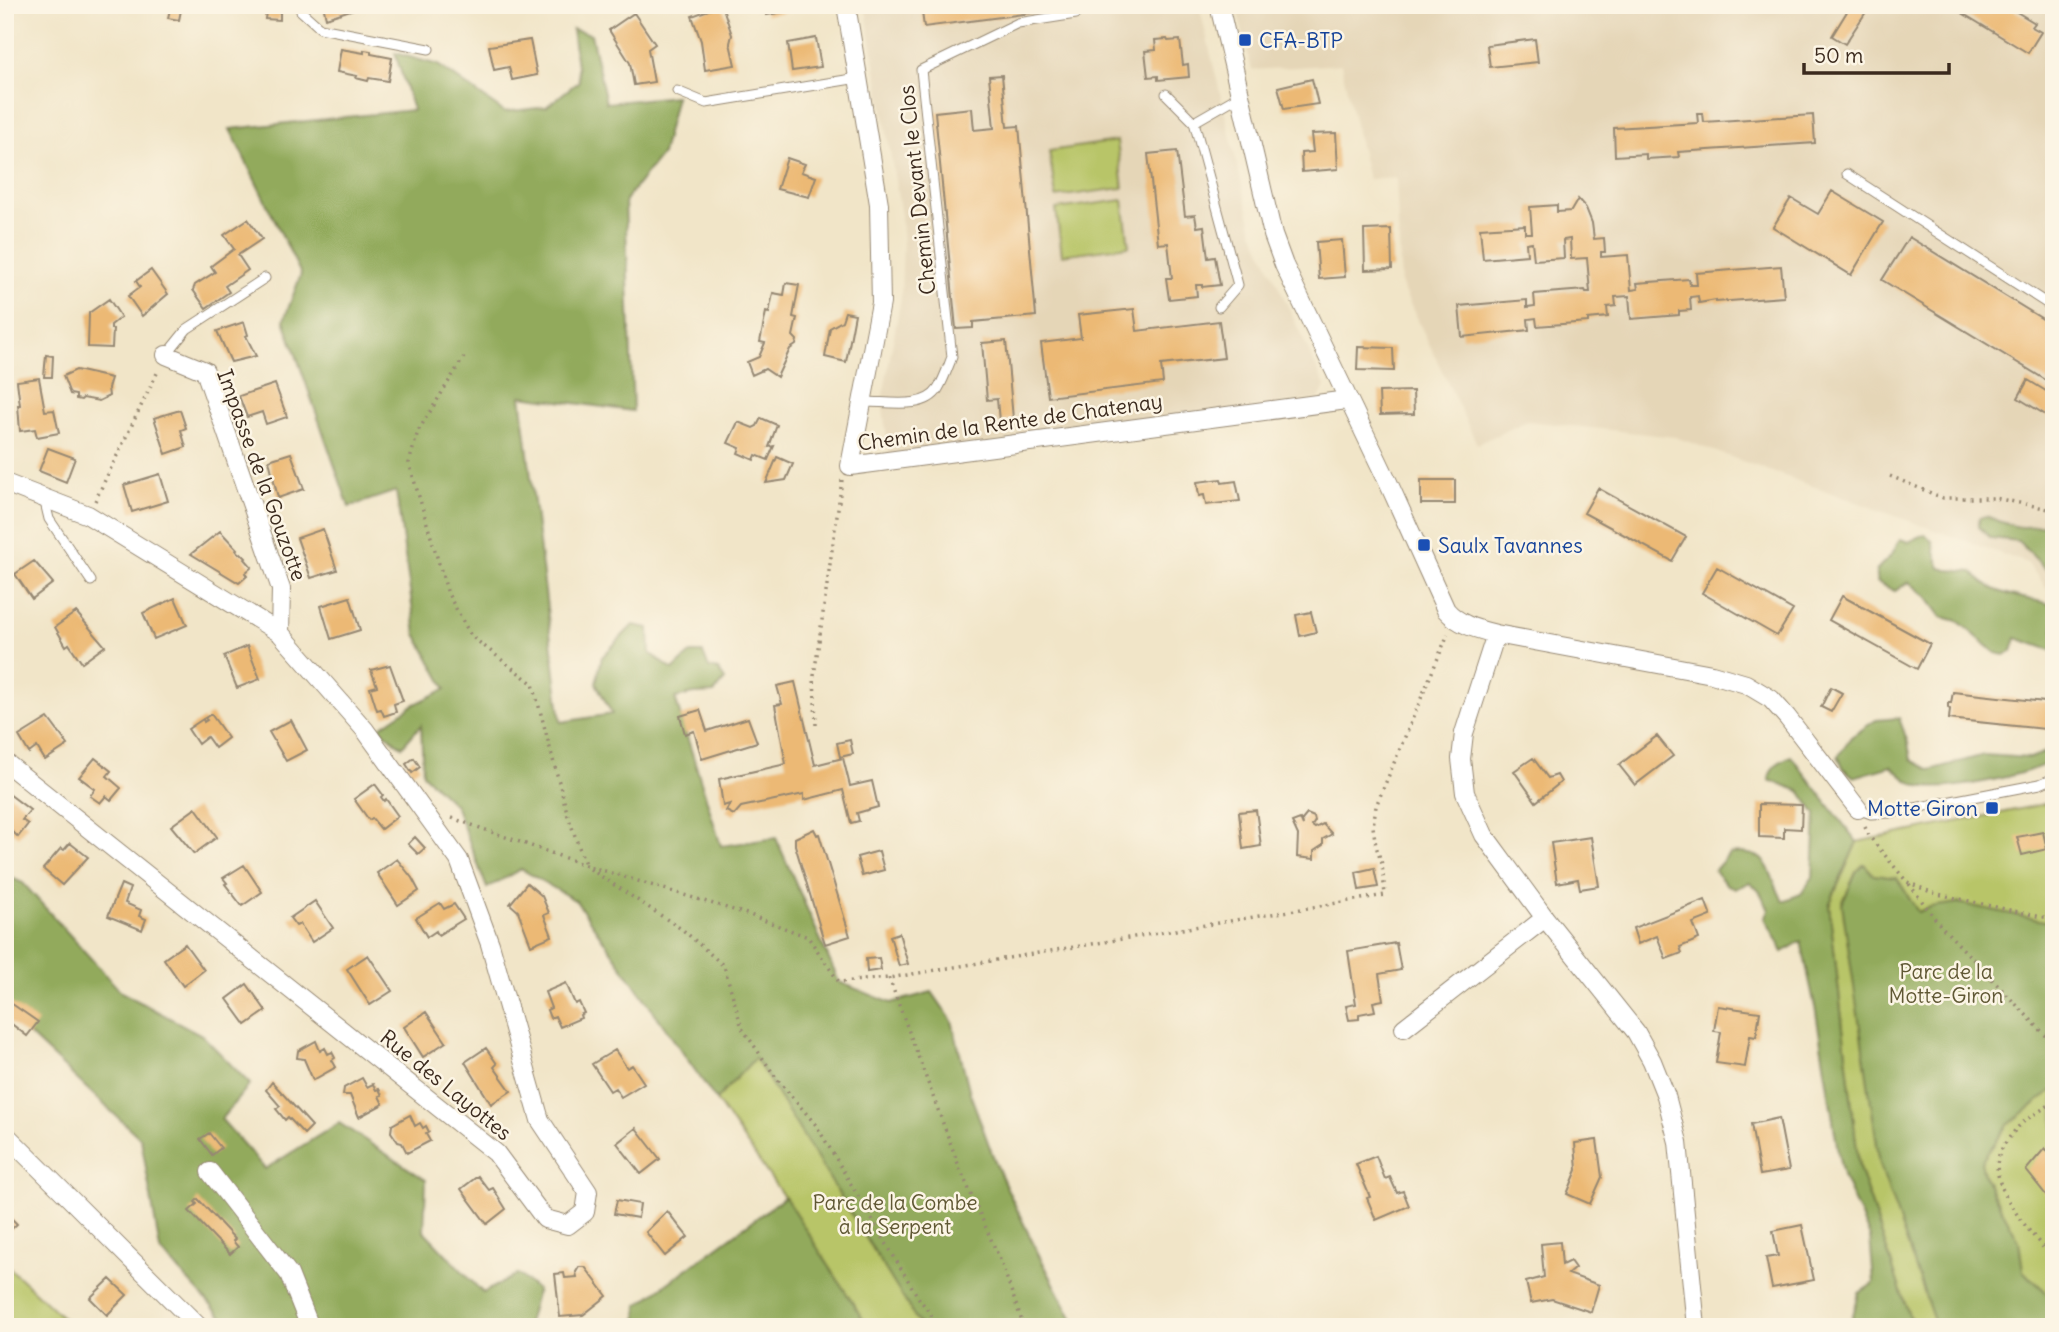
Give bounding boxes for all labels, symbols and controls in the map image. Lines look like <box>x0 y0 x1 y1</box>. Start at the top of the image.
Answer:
place label: CFA-BTP <box>1259 27 1343 54</box>
marker: CFA-BTP <box>1237 32 1253 48</box>
scale bar <box>1804 32 1949 76</box>
text: 50 m <box>1814 42 1863 69</box>
street label: Chemin Devant le Clos <box>893 84 941 296</box>
street label: Impasse de la Gouzotte <box>211 366 313 584</box>
street label: Chemin de la Rente de Chatenay <box>856 387 1164 457</box>
place label: Saulx Tavannes <box>1438 532 1583 559</box>
marker: Saulx Tavannes <box>1416 537 1432 553</box>
place label: Motte Giron <box>1867 795 1978 822</box>
marker: Motte Giron <box>1984 800 2000 816</box>
park label: Parc de la Motte-Giron <box>1889 958 2003 1009</box>
street label: Rue des Layottes <box>375 1024 517 1146</box>
park label: Parc de la Combe à la Serpent <box>812 1189 978 1240</box>

